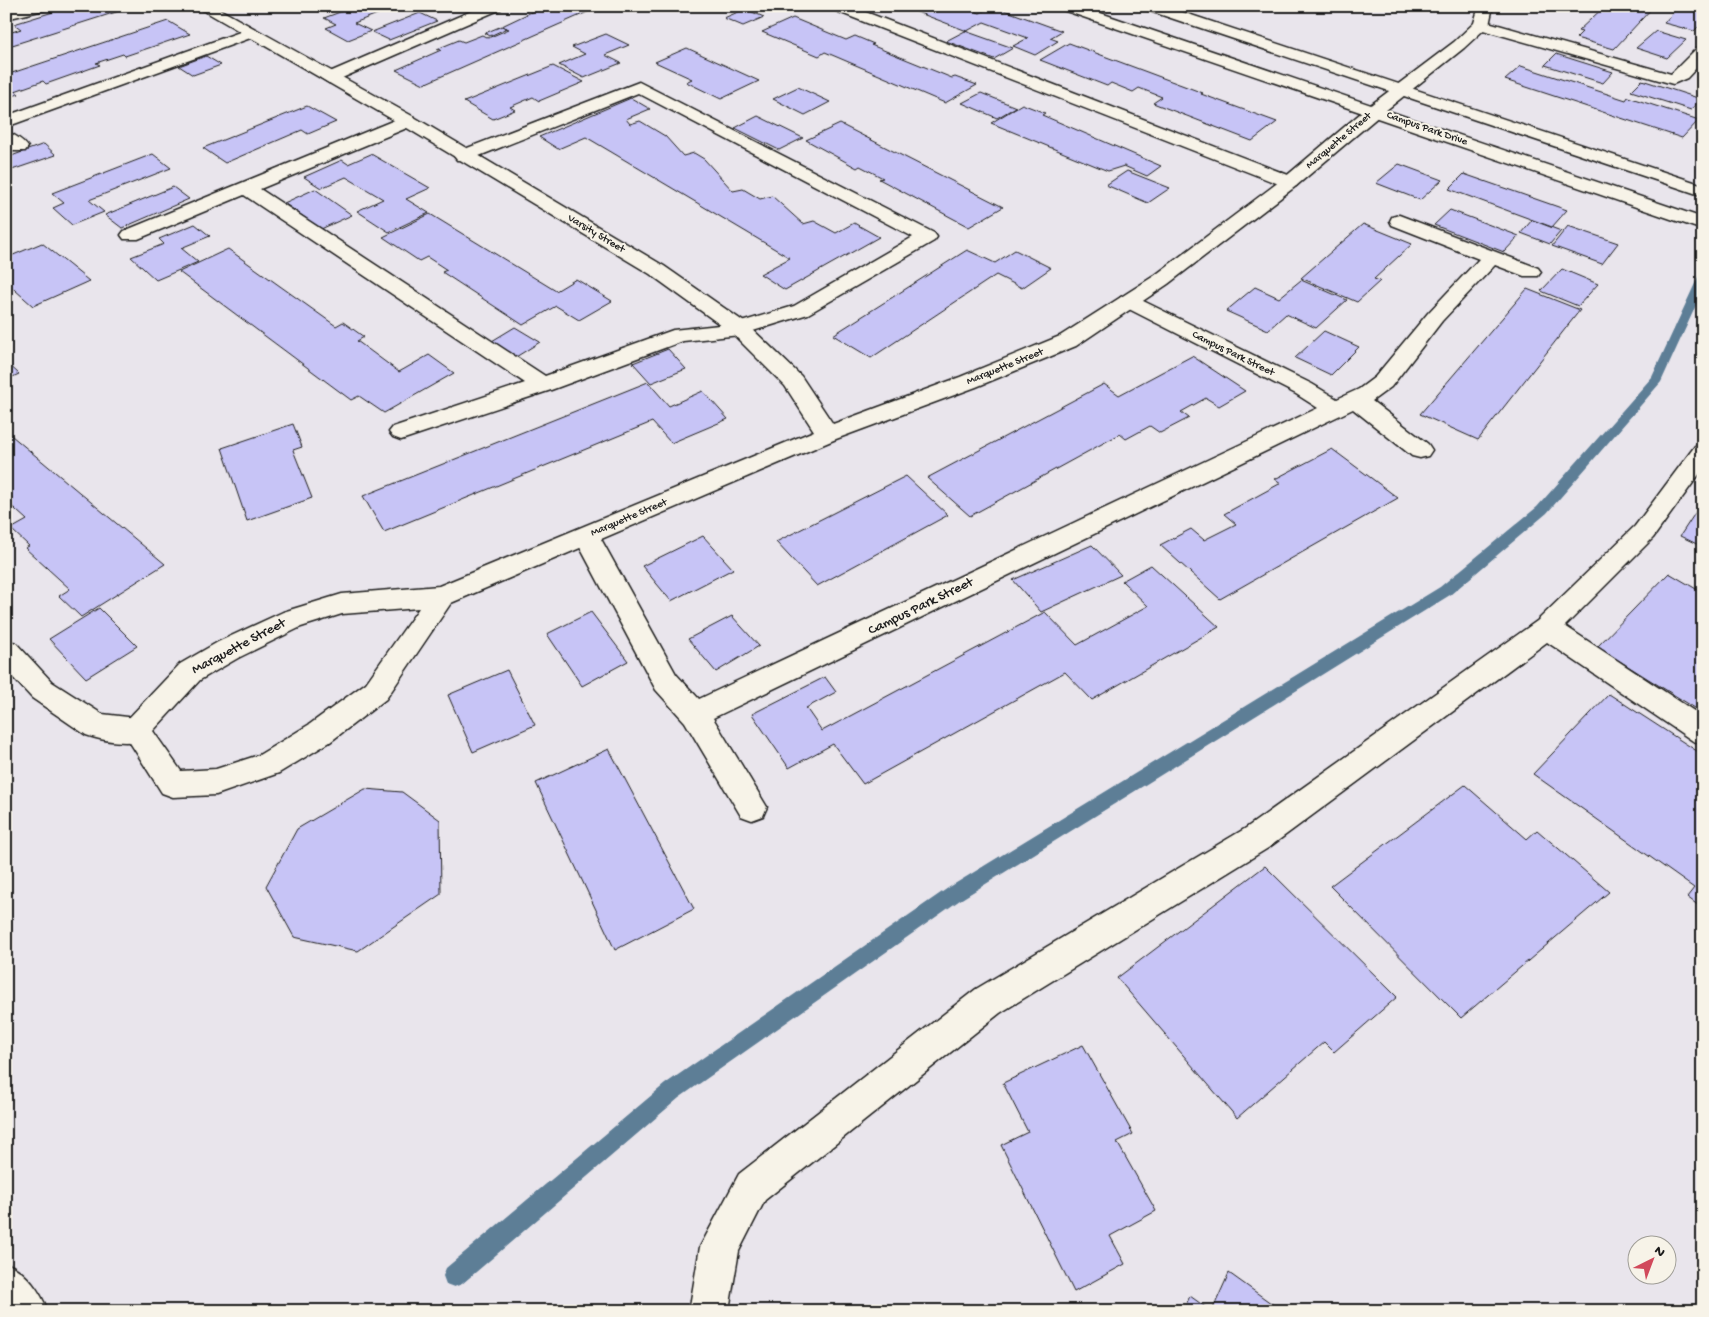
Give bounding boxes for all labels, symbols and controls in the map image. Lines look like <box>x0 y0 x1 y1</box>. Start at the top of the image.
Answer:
street label: Marquette Street <box>1304 109 1375 172</box>
street label: Campus Park Drive <box>1385 110 1469 149</box>
street label: Varsity Street <box>564 212 628 257</box>
street label: Campus Park Street <box>1190 329 1277 380</box>
street label: Marquette Street <box>965 346 1046 388</box>
street label: Marquette Street <box>589 496 670 539</box>
street label: Campus Park Street <box>866 574 977 640</box>
street label: Marquette Street <box>189 615 290 679</box>
north arrow <box>1626 1234 1676 1284</box>
text: N <box>1650 1243 1668 1262</box>

